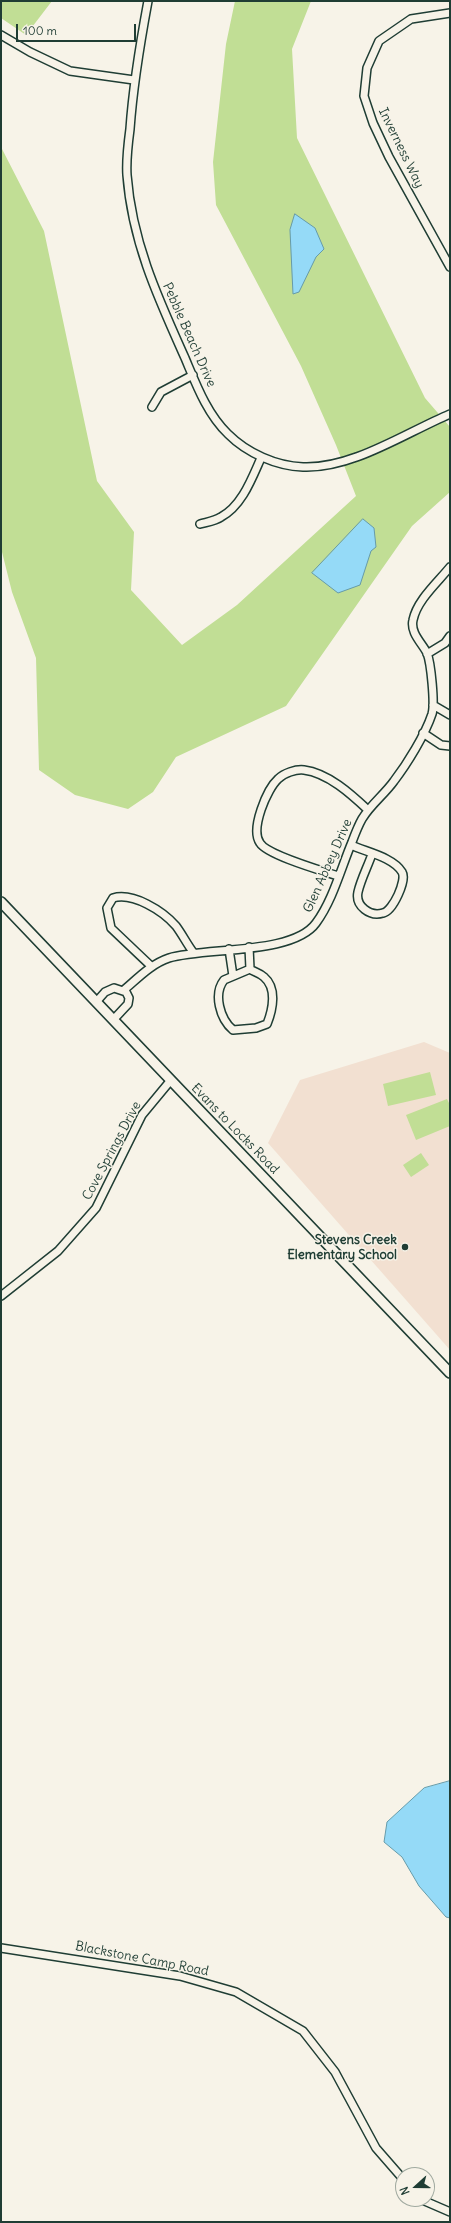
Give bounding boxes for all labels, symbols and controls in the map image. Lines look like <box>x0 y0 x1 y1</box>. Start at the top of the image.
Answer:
scale bar <box>18 16 138 42</box>
text: 100 m <box>23 23 57 38</box>
street label: Inverness Way <box>375 105 427 191</box>
street label: Pebble Beach Drive <box>159 280 219 390</box>
street label: Glen Abbey Drive <box>300 817 356 915</box>
street label: Evans to Locks Road <box>188 1081 282 1177</box>
street label: Cove Springs Drive <box>79 1099 145 1203</box>
place label: Stevens Creek Elementary School <box>287 1232 397 1263</box>
marker: Stevens Creek Elementary School <box>400 1242 410 1252</box>
street label: Blackstone Camp Road <box>74 1938 210 1980</box>
north arrow <box>395 2167 435 2207</box>
text: N <box>397 2185 413 2197</box>

